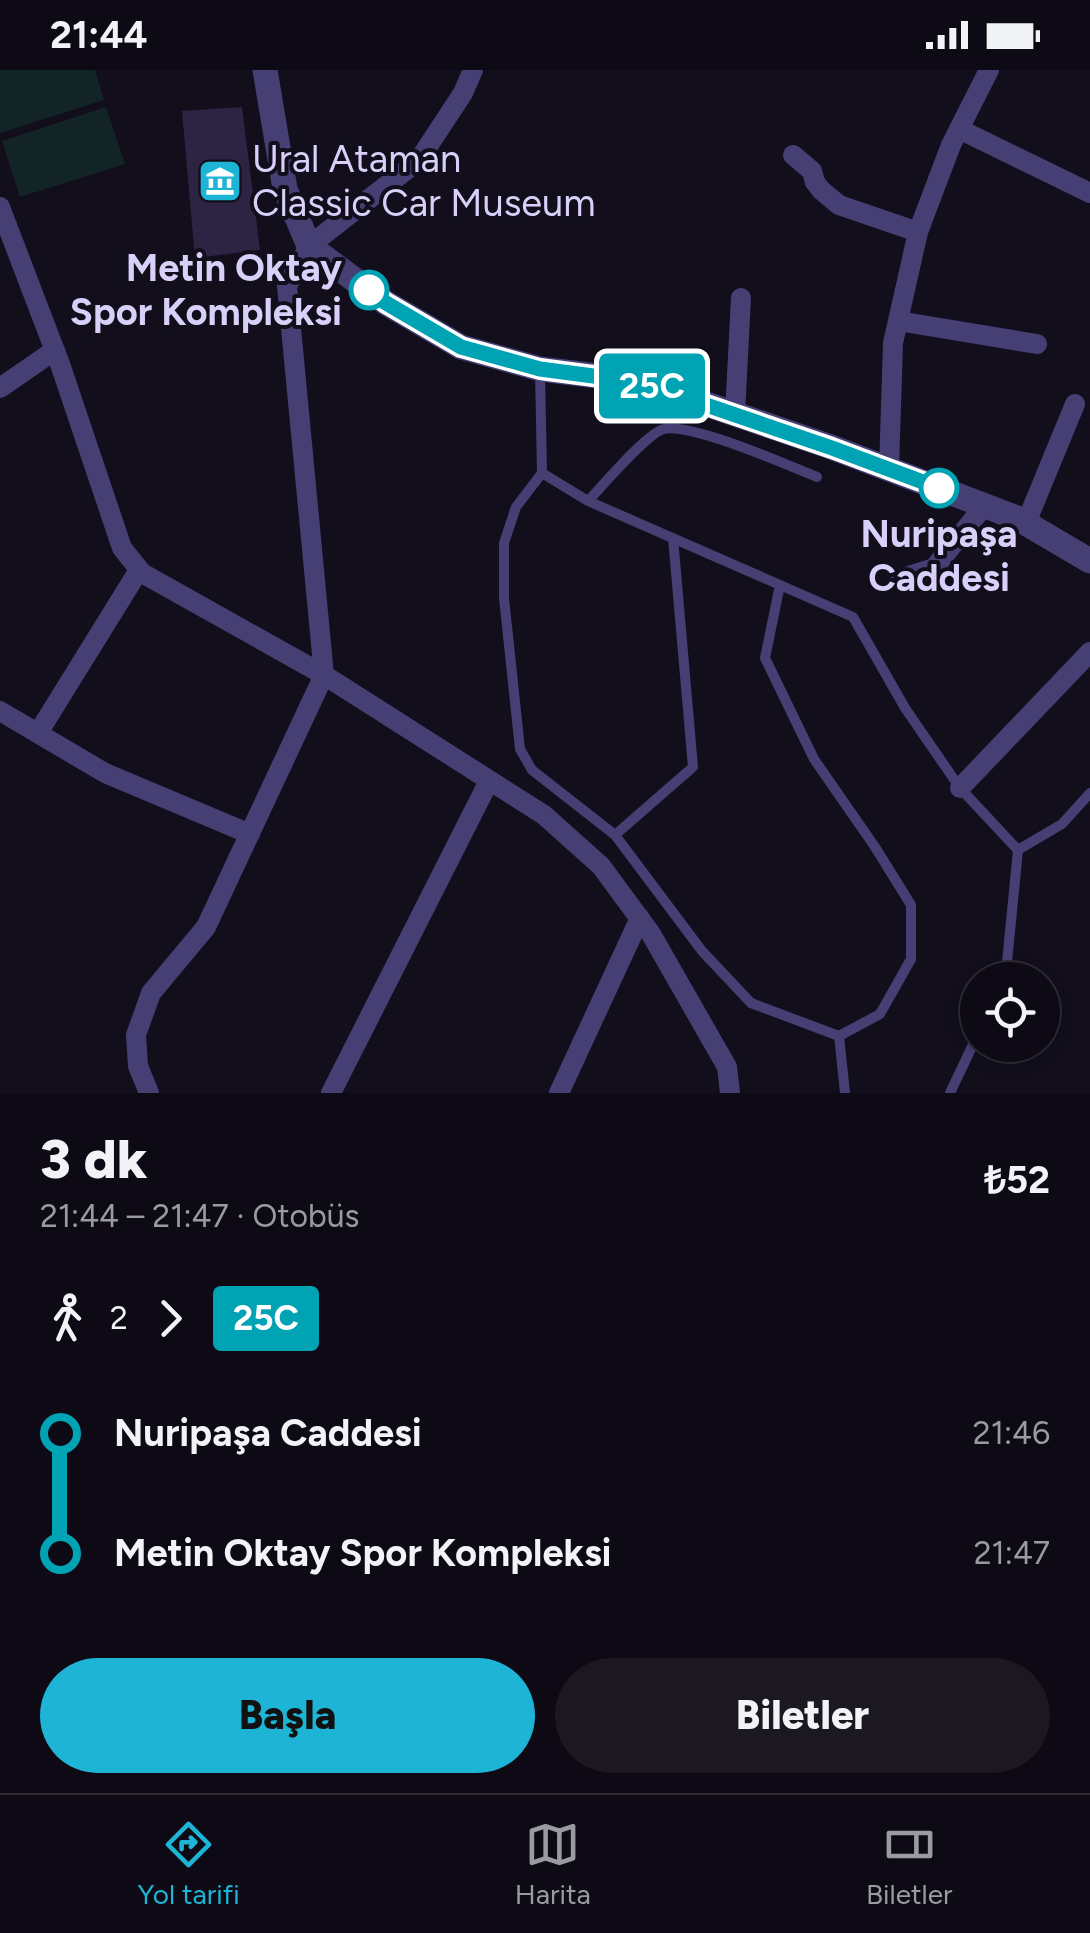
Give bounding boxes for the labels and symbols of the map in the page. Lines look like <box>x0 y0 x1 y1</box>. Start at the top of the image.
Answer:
place label: Ural Ataman Classic Car Museum <box>252 136 596 226</box>
museum icon: Ural Ataman Classic Car Museum <box>197 158 243 204</box>
place label: Metin Oktay Spor Kompleksi <box>70 245 342 335</box>
marker: Metin Oktay Spor Kompleksi <box>350 271 388 309</box>
line badge: 25C <box>594 354 710 418</box>
marker: Nuripaşa Caddesi <box>920 469 958 507</box>
place label: Nuripaşa Caddesi <box>861 511 1017 601</box>

